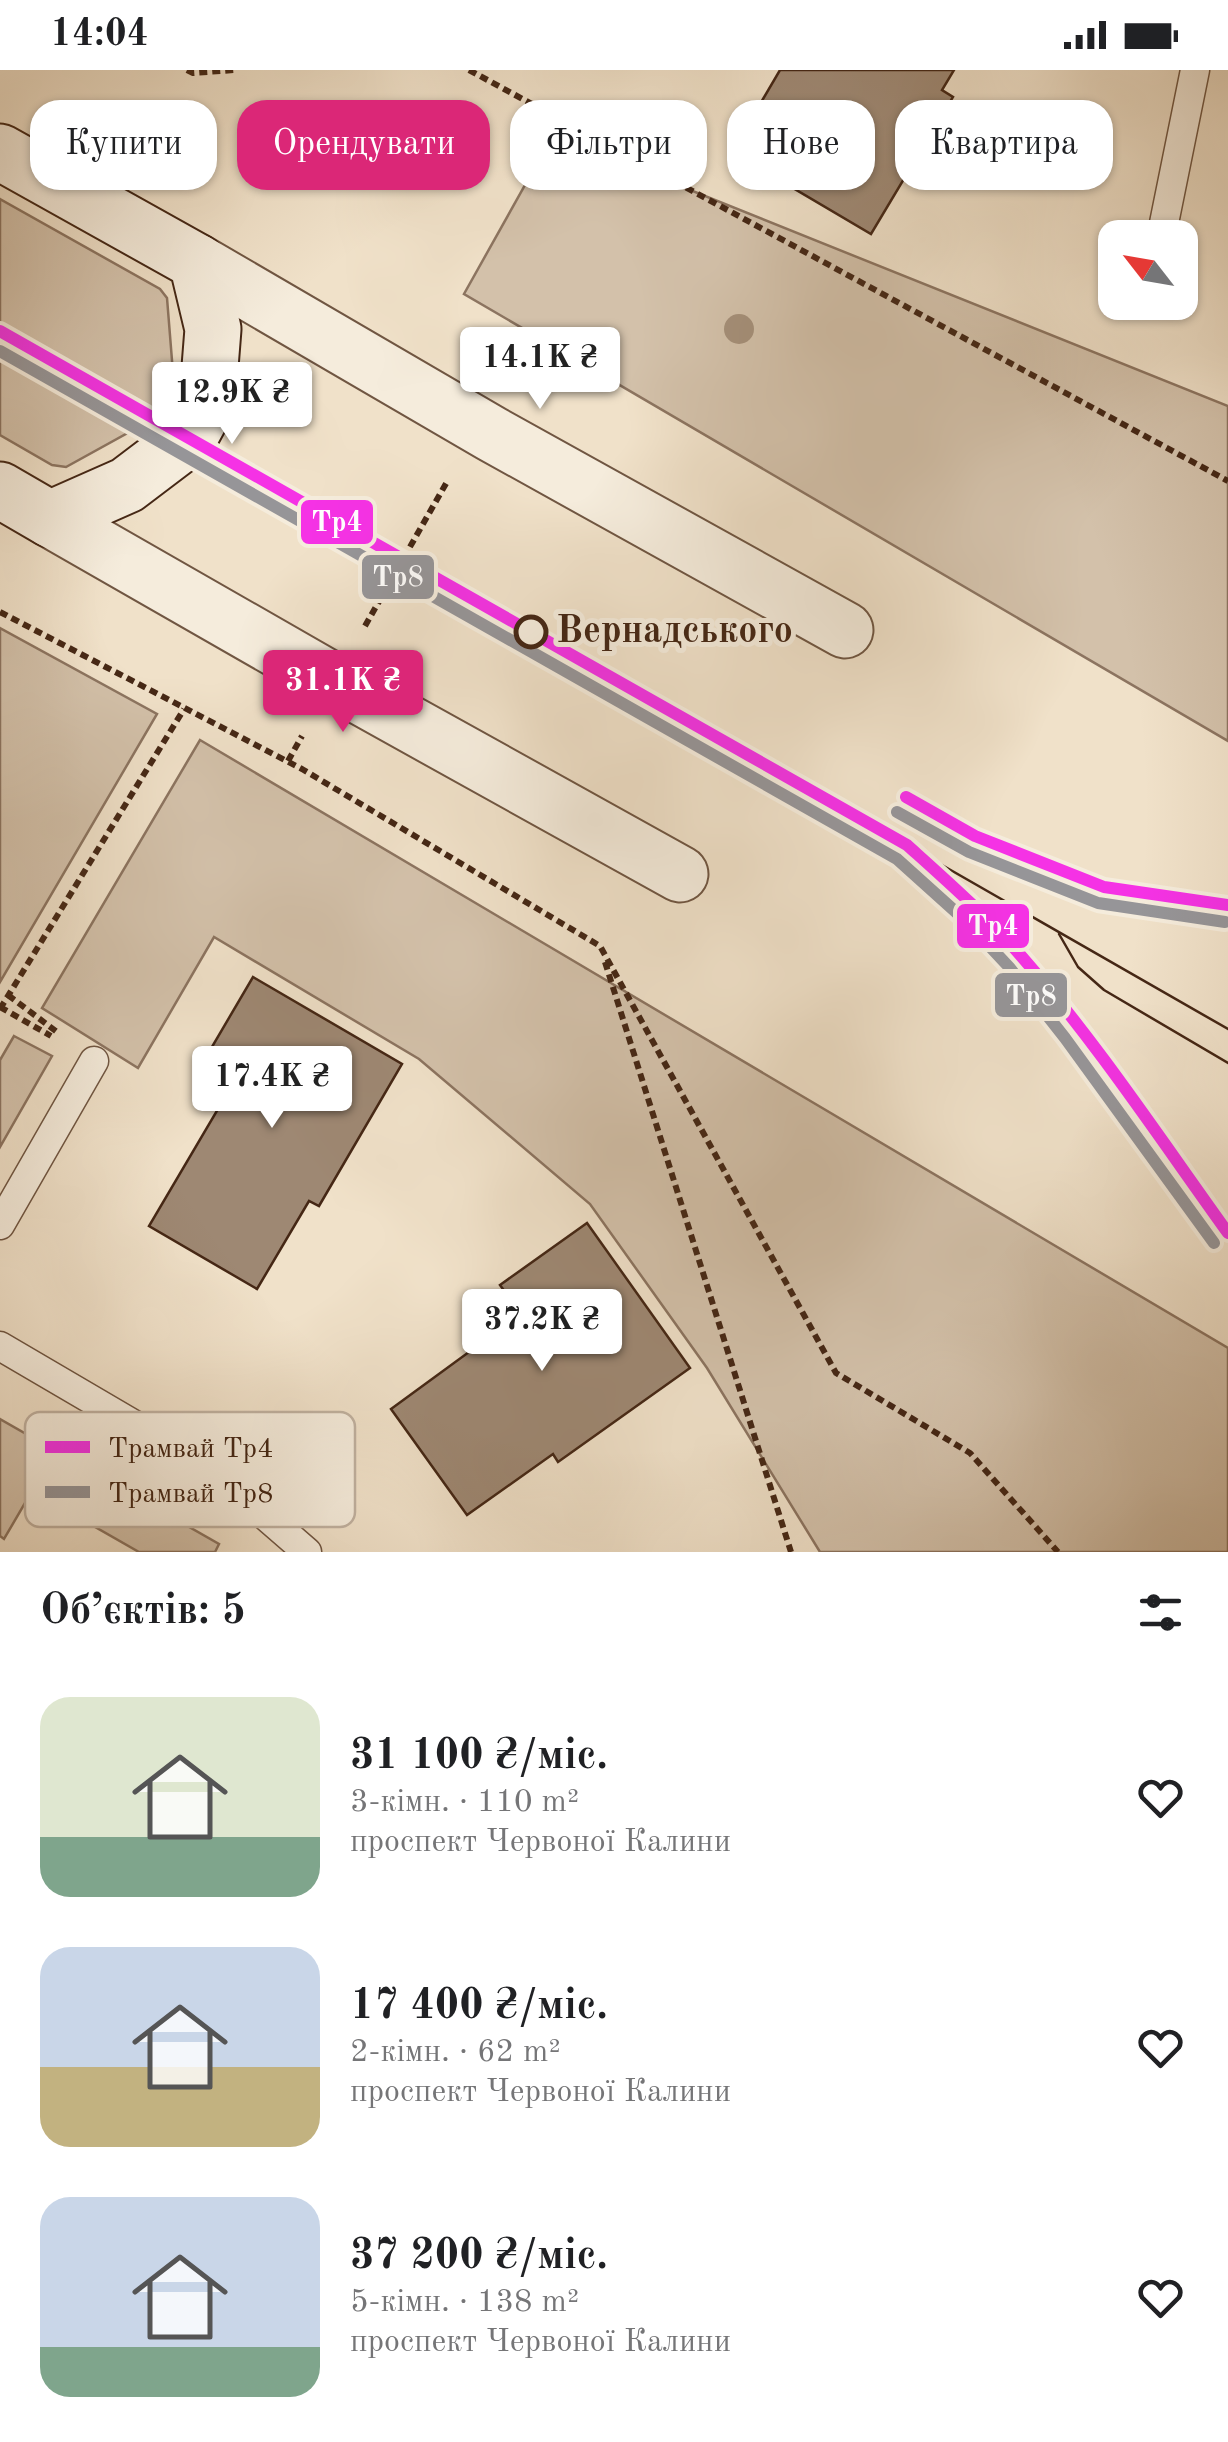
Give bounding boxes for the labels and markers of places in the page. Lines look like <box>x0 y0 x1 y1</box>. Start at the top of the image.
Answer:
pin: 14.1K ₴ <box>448 327 632 412</box>
pin: 12.9K ₴ <box>140 362 324 447</box>
place label: Вернадського <box>556 613 793 651</box>
marker: Вернадського <box>515 616 547 648</box>
pin: 31.1K ₴ <box>251 650 435 735</box>
pin: 17.4K ₴ <box>180 1046 364 1131</box>
pin: 37.2K ₴ <box>450 1289 634 1374</box>

